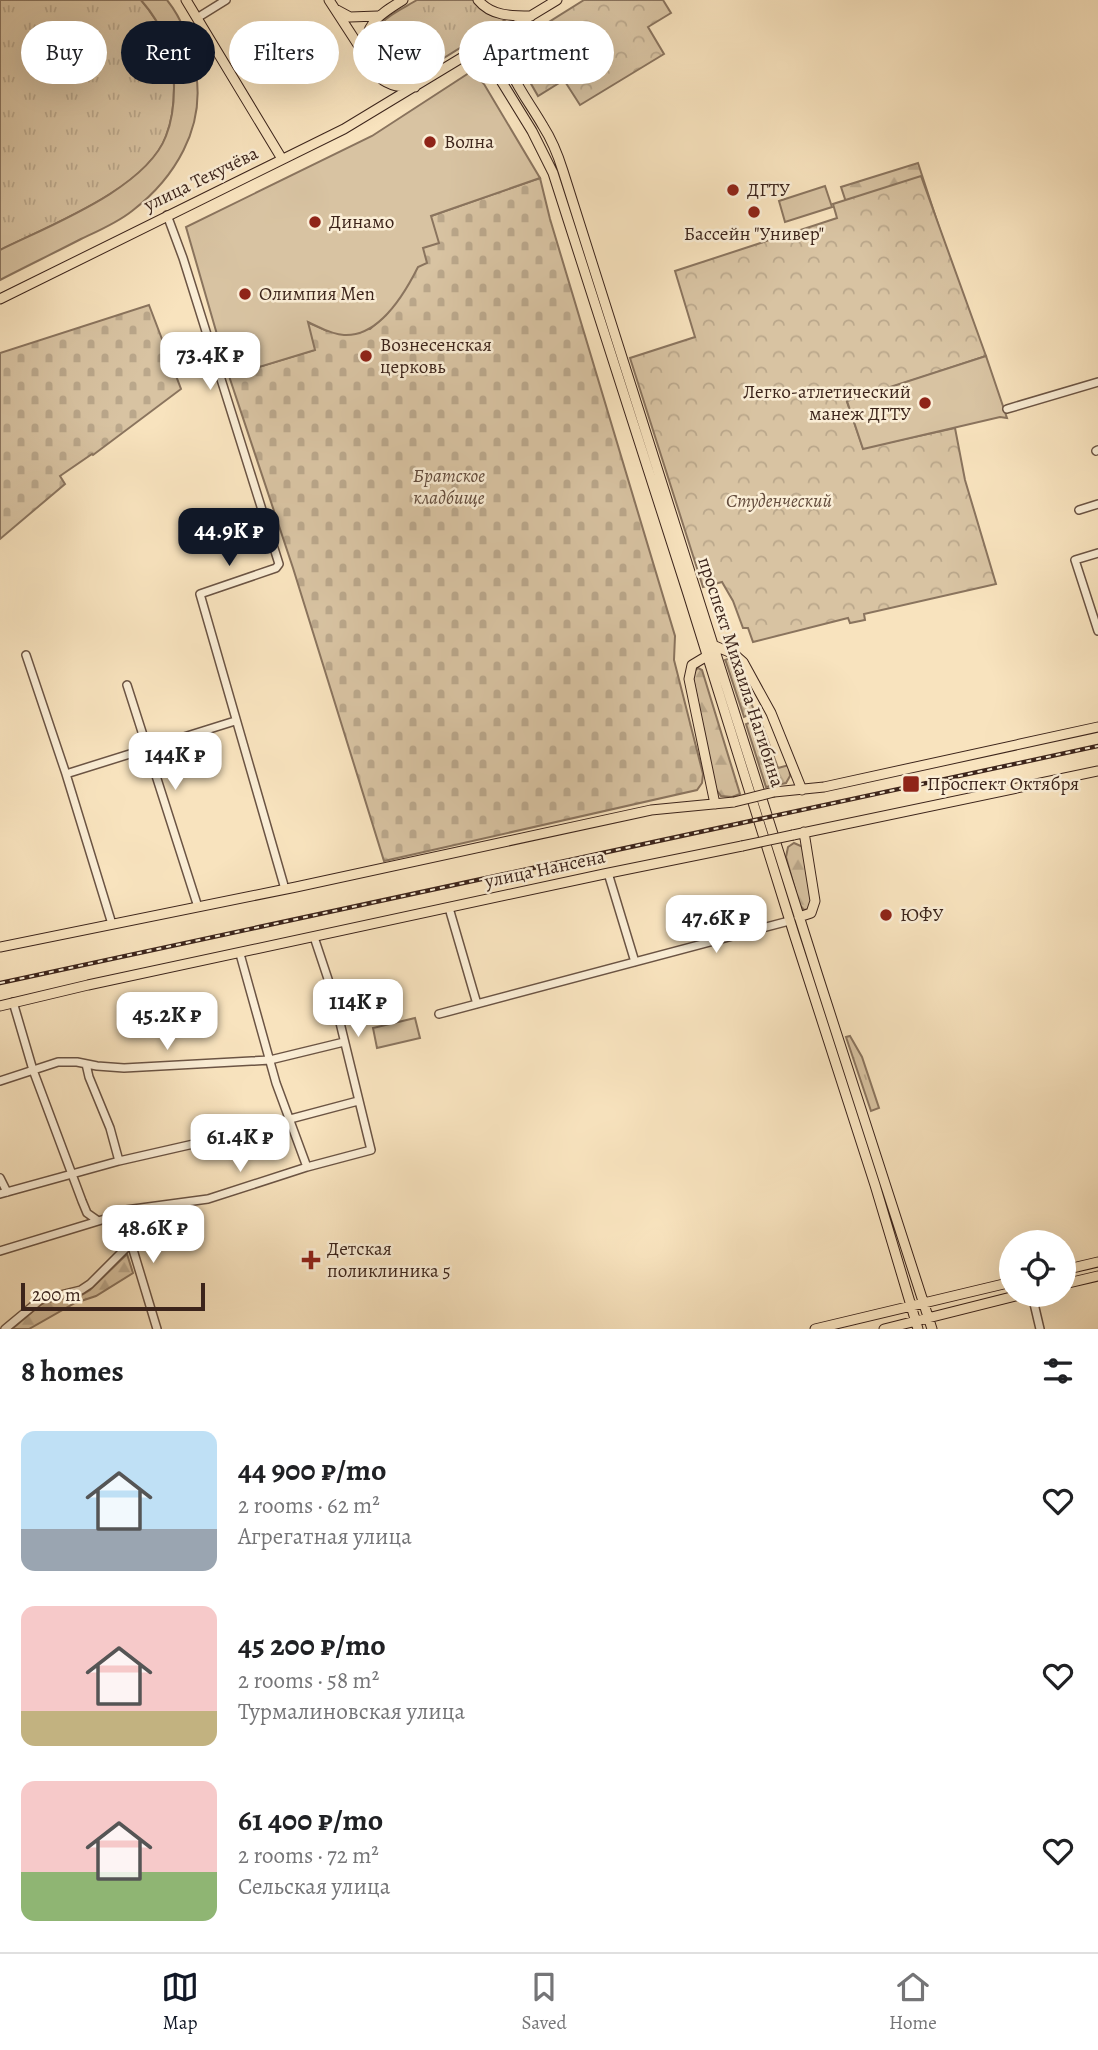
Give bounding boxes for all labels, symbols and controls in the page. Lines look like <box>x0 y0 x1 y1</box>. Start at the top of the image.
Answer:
chip: Buy <box>21 21 107 84</box>
chip: Rent <box>121 21 215 84</box>
chip: Filters <box>229 21 339 84</box>
chip: New <box>353 21 445 84</box>
chip: Apartment <box>459 21 614 84</box>
place label: Волна <box>444 129 494 155</box>
marker: Волна <box>422 134 438 150</box>
street label: улица Текучёва <box>139 140 263 218</box>
place label: ДГТУ <box>747 177 790 203</box>
marker: ДГТУ <box>725 182 741 198</box>
marker: Бассейн "Универ" <box>746 204 762 220</box>
place label: Динамо <box>329 209 394 235</box>
marker: Динамо <box>307 214 323 230</box>
place label: Бассейн "Универ" <box>684 221 824 247</box>
place label: Олимпия Men <box>259 281 375 307</box>
marker: Олимпия Men <box>237 286 253 302</box>
pin: 73.4K ₽ <box>145 332 275 392</box>
place label: Вознесенская церковь <box>380 332 492 380</box>
text: 73.4K ₽ <box>176 339 244 370</box>
marker: Вознесенская церковь <box>358 348 374 364</box>
place label: Легко-атлетический манеж ДГТУ <box>743 379 911 427</box>
marker: Легко-атлетический манеж ДГТУ <box>917 395 933 411</box>
park label: Братское кладбище <box>413 463 485 511</box>
park label: Студенческий <box>726 488 832 514</box>
pin: 44.9K ₽ <box>164 508 294 568</box>
text: 44.9K ₽ <box>194 515 264 546</box>
street label: проспект Михаила Нагибина <box>691 554 791 791</box>
pin: 144K ₽ <box>118 732 232 792</box>
text: 144K ₽ <box>145 739 205 770</box>
place label: Проспект Октября <box>927 771 1079 797</box>
marker: Проспект Октября <box>901 774 921 794</box>
street label: улица Нансена <box>481 844 608 895</box>
pin: 47.6K ₽ <box>651 895 781 955</box>
text: 47.6K ₽ <box>682 902 750 933</box>
place label: ЮФУ <box>900 902 943 928</box>
marker: ЮФУ <box>878 907 894 923</box>
pin: 114K ₽ <box>301 979 415 1039</box>
text: 114K ₽ <box>329 986 387 1017</box>
pin: 45.2K ₽ <box>102 992 232 1052</box>
text: 45.2K ₽ <box>133 999 201 1030</box>
pin: 61.4K ₽ <box>175 1114 305 1174</box>
text: 61.4K ₽ <box>207 1121 273 1152</box>
pin: 48.6K ₽ <box>88 1206 218 1265</box>
text: 48.6K ₽ <box>118 1212 188 1243</box>
map controls <box>999 1230 1076 1307</box>
button: locate <box>999 1230 1076 1307</box>
place label: Детская поликлиника 5 <box>327 1236 451 1284</box>
marker: Детская поликлиника 5 <box>301 1250 321 1270</box>
scale bar <box>21 1280 205 1312</box>
text: 200 m <box>32 1282 81 1308</box>
text: 8 homes <box>21 1351 124 1391</box>
icon: filters <box>1039 1352 1077 1390</box>
text: 44 900 ₽/mo <box>238 1450 386 1490</box>
icon: home <box>77 1459 161 1543</box>
icon: heart <box>1039 1482 1077 1520</box>
text: 2 rooms · 62 m² <box>238 1490 380 1521</box>
text: Агрегатная улица <box>238 1521 412 1552</box>
text: 45 200 ₽/mo <box>238 1625 386 1665</box>
icon: home <box>77 1634 161 1718</box>
icon: heart <box>1039 1657 1077 1695</box>
text: 2 rooms · 58 m² <box>238 1665 379 1696</box>
text: Турмалиновская улица <box>238 1696 465 1727</box>
text: 61 400 ₽/mo <box>238 1800 383 1840</box>
icon: home <box>77 1809 161 1893</box>
icon: heart <box>1039 1832 1077 1870</box>
text: 2 rooms · 72 m² <box>238 1840 379 1871</box>
text: Сельская улица <box>238 1871 390 1902</box>
tab: Map <box>161 1968 199 2036</box>
tab: Saved <box>522 1968 567 2036</box>
tab: Home <box>889 1968 937 2036</box>

